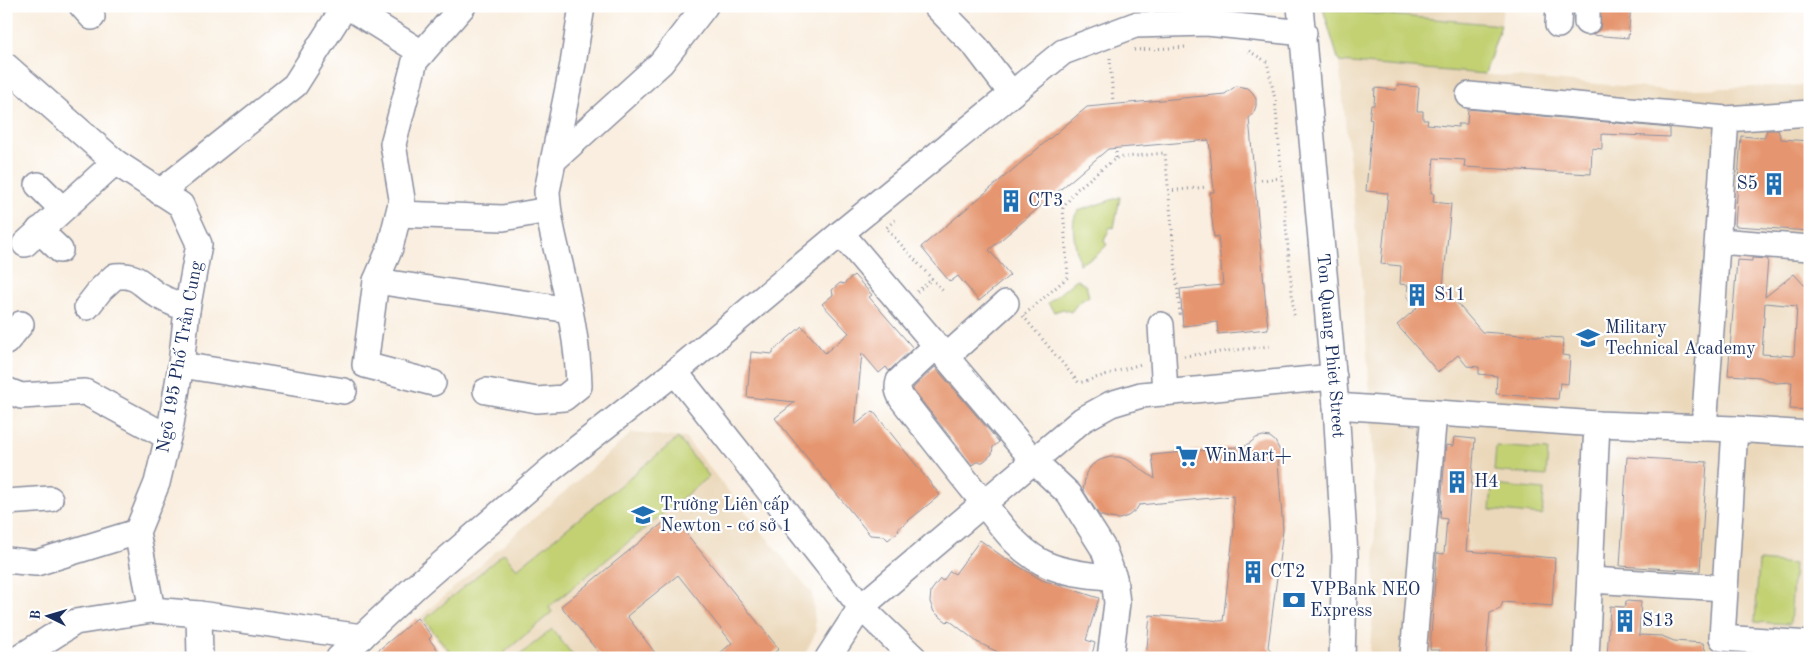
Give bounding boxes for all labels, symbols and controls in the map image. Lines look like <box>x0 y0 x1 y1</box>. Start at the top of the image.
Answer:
building icon: S5 <box>1761 171 1787 197</box>
place label: S5 <box>1736 175 1758 193</box>
building icon: CT3 <box>998 188 1024 214</box>
place label: CT3 <box>1028 192 1063 210</box>
street label: Ton Quang Phiet Street <box>1313 253 1347 439</box>
street label: Ngõ 195 Phố Trần Cung <box>151 259 206 455</box>
building icon: S11 <box>1404 282 1430 308</box>
place label: S11 <box>1434 286 1466 304</box>
place label: Military Technical Academy <box>1605 319 1756 358</box>
school or university icon: Military Technical Academy <box>1575 325 1601 351</box>
supermarket icon: WinMart+ <box>1174 443 1200 469</box>
place label: WinMart+ <box>1204 447 1292 465</box>
building icon: H4 <box>1444 469 1470 495</box>
place label: H4 <box>1474 473 1499 491</box>
place label: Trường Liên cấp Newton - cơ sở 1 <box>660 495 792 535</box>
school or university icon: Trường Liên cấp Newton - cơ sở 1 <box>630 502 656 528</box>
building icon: CT2 <box>1240 559 1266 585</box>
place label: CT2 <box>1270 563 1305 581</box>
place label: VPBank NEO Express <box>1310 581 1420 620</box>
bank icon: VPBank NEO Express <box>1281 587 1307 613</box>
north arrow <box>22 592 72 642</box>
building icon: S13 <box>1612 608 1638 634</box>
text: B <box>29 609 43 621</box>
place label: S13 <box>1642 612 1674 630</box>

